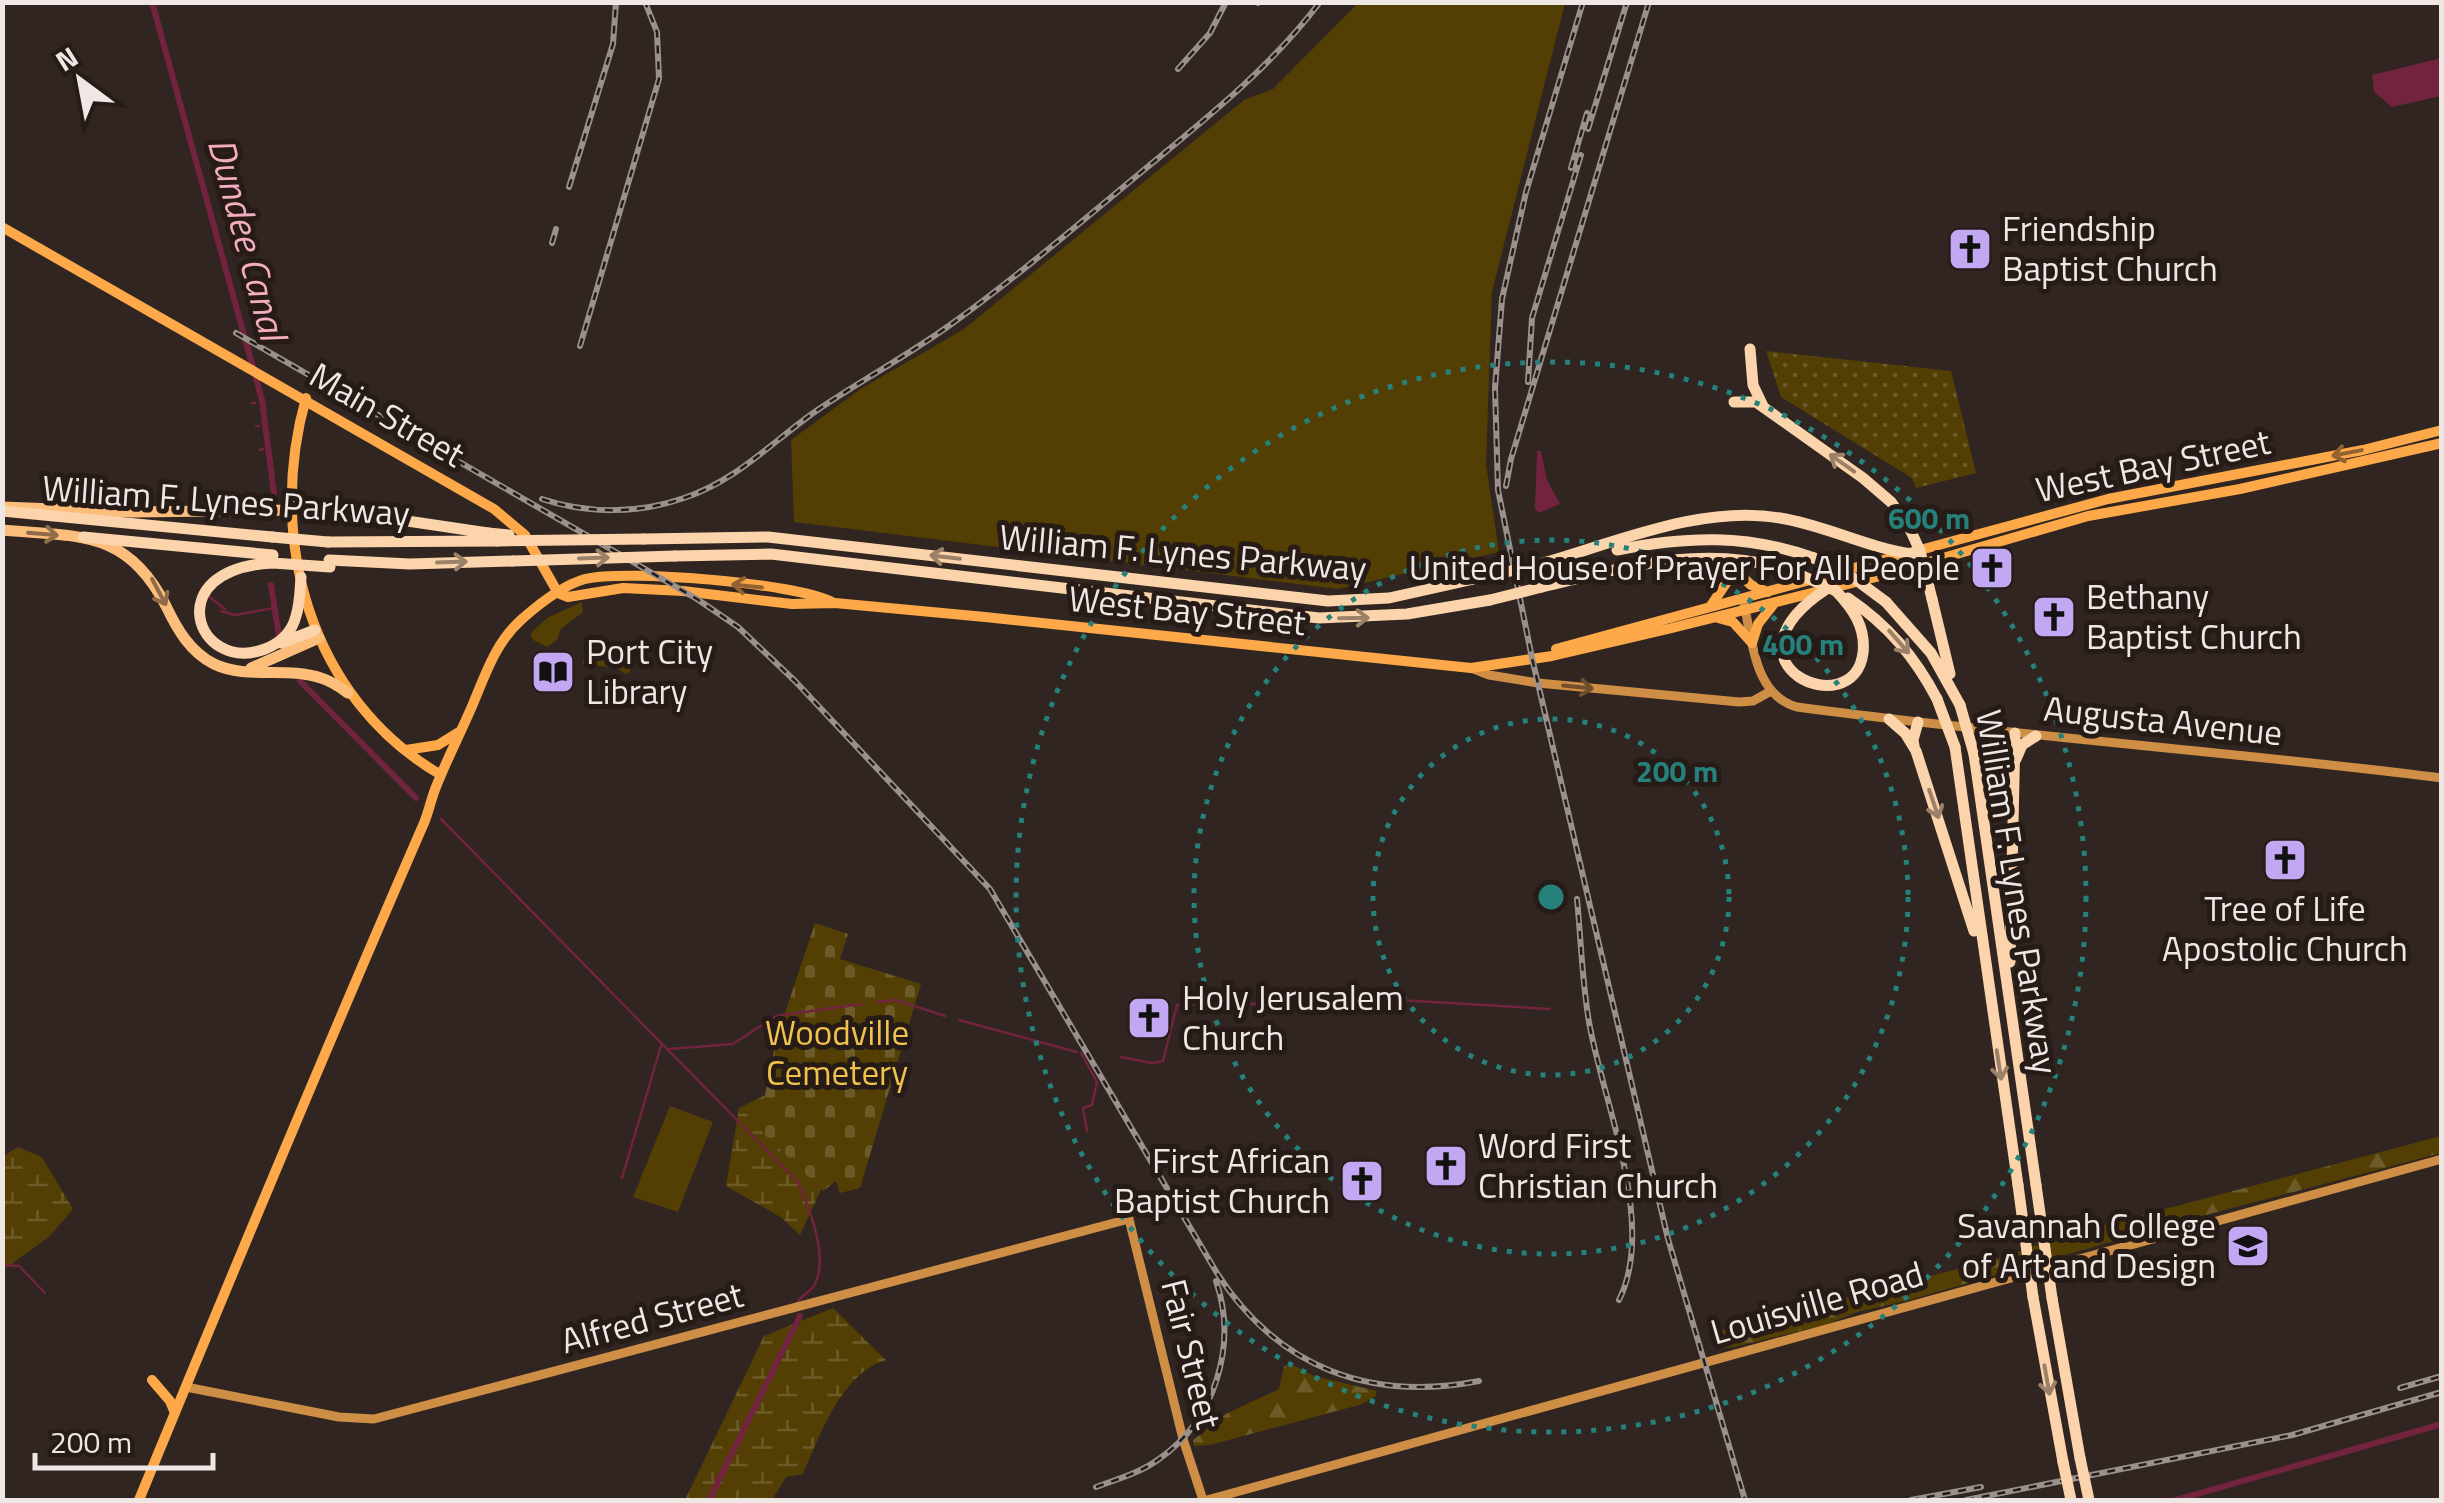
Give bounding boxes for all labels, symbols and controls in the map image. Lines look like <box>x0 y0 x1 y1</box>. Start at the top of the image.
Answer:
north arrow <box>30 30 130 130</box>
text: N <box>47 35 86 82</box>
water label: Dundee Canal <box>193 131 304 350</box>
place label: Friendship Baptist Church <box>2002 201 2218 295</box>
church icon: Friendship Baptist Church <box>1947 226 1993 272</box>
street label: Main Street <box>300 348 475 480</box>
street label: West Bay Street <box>2031 414 2275 516</box>
one-way arrow <box>2332 445 2364 464</box>
one-way arrow <box>1829 453 1856 474</box>
street label: William F. Lynes Parkway <box>40 460 412 540</box>
text: 600 m <box>1888 495 1970 541</box>
street label: William F. Lynes Parkway <box>997 509 1369 595</box>
one-way arrow <box>26 524 58 543</box>
place label: United House of Prayer For All People <box>1409 540 1960 594</box>
church icon: United House of Prayer For All People <box>1969 545 2015 591</box>
one-way arrow <box>929 547 961 566</box>
one-way arrow <box>578 549 610 568</box>
one-way arrow <box>436 553 468 572</box>
place label: Bethany Baptist Church <box>2086 569 2302 663</box>
street label: West Bay Street <box>1066 571 1308 649</box>
one-way arrow <box>731 576 763 595</box>
one-way arrow <box>150 577 169 607</box>
church icon: Bethany Baptist Church <box>2031 594 2077 640</box>
one-way arrow <box>1338 608 1370 627</box>
text: 400 m <box>1762 621 1844 667</box>
place label: Port City Library <box>586 624 713 718</box>
one-way arrow <box>1888 629 1911 654</box>
library icon: Port City Library <box>530 649 576 695</box>
one-way arrow <box>1561 678 1594 697</box>
street label: Augusta Avenue <box>2041 681 2285 759</box>
street label: William F. Lynes Parkway <box>1963 706 2073 1078</box>
text: 200 m <box>1636 748 1718 794</box>
one-way arrow <box>1926 787 1944 818</box>
church icon: Tree of Life Apostolic Church <box>2262 837 2308 883</box>
centre of rings <box>1533 879 1569 915</box>
place label: Tree of Life Apostolic Church <box>2162 881 2408 975</box>
place label: Holy Jerusalem Church <box>1182 970 1404 1064</box>
church icon: Holy Jerusalem Church <box>1126 995 1172 1041</box>
park label: Woodville Cemetery <box>765 1005 909 1099</box>
one-way arrow <box>1990 1049 2009 1081</box>
place label: Word First Christian Church <box>1478 1118 1718 1212</box>
place label: First African Baptist Church <box>1114 1133 1330 1227</box>
church icon: Word First Christian Church <box>1423 1143 1469 1189</box>
church icon: First African Baptist Church <box>1339 1158 1385 1204</box>
place label: Savannah College of Art and Design <box>1957 1198 2216 1292</box>
school or university icon: Savannah College of Art and Design <box>2225 1223 2271 1269</box>
street label: Louisville Road <box>1704 1246 1930 1358</box>
street label: Alfred Street <box>555 1267 749 1367</box>
street label: Fair Street <box>1147 1273 1237 1434</box>
one-way arrow <box>2038 1363 2057 1395</box>
scale bar <box>35 1408 212 1470</box>
text: 200 m <box>50 1419 132 1465</box>

